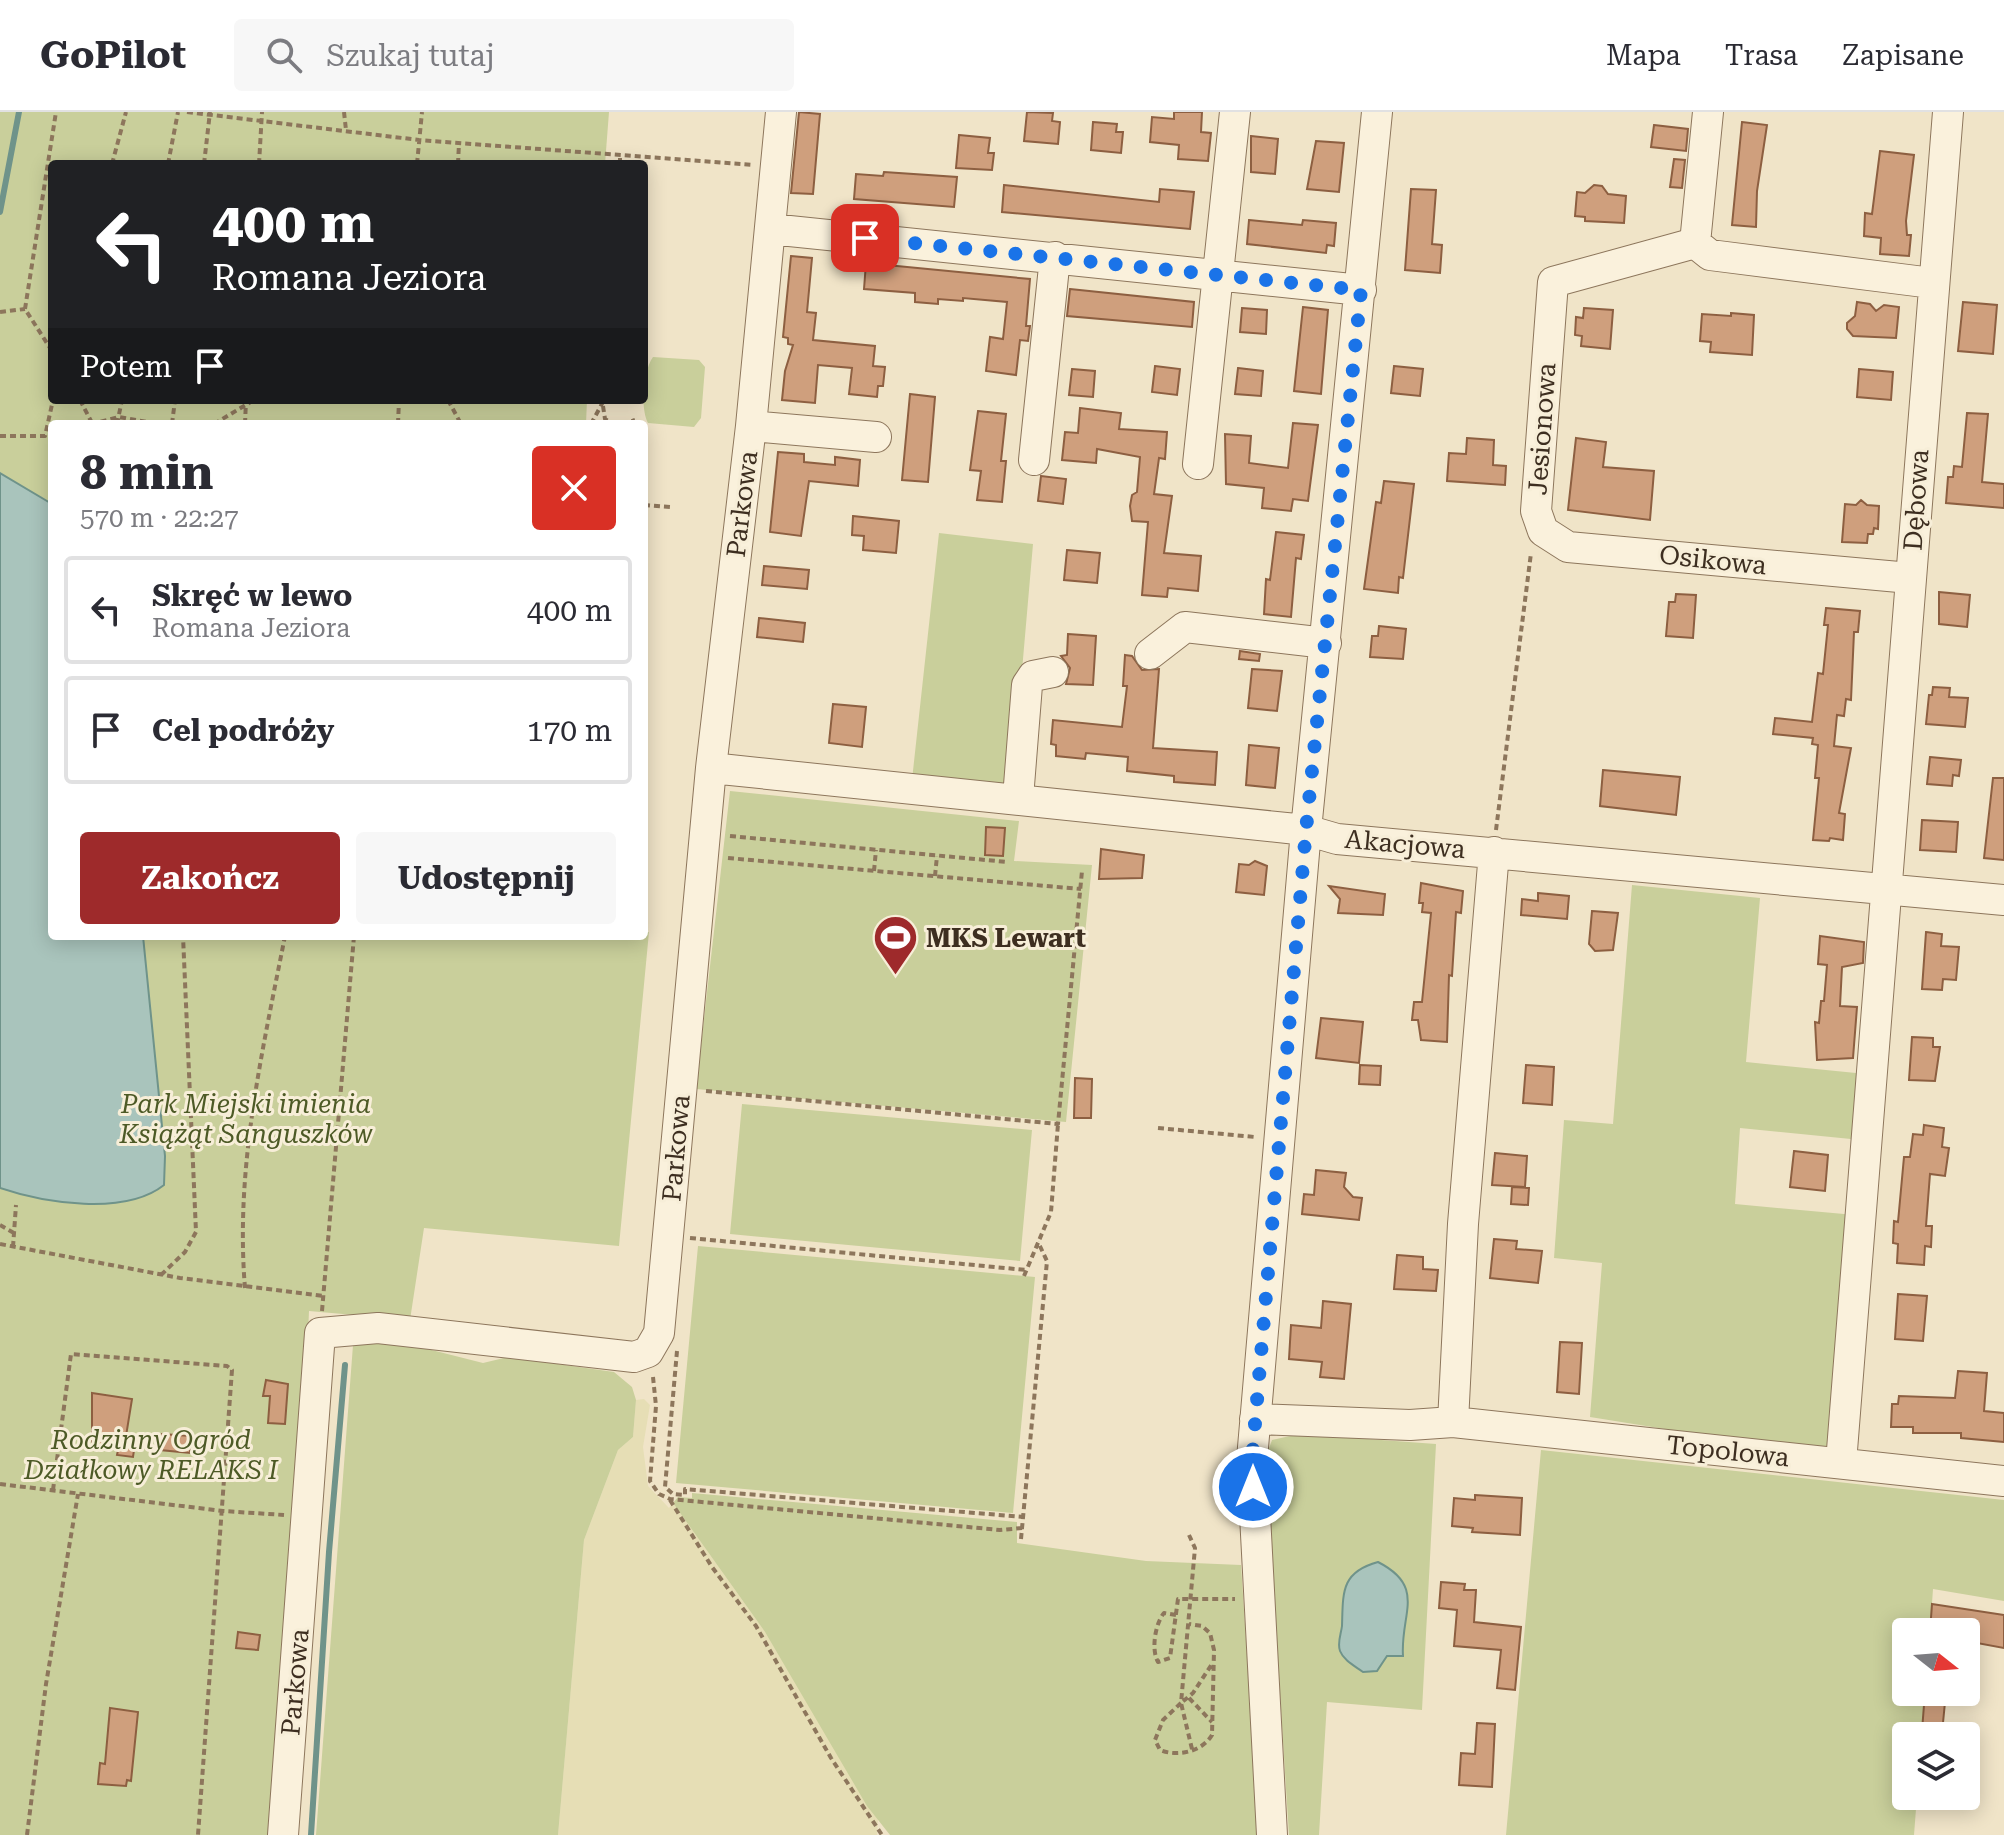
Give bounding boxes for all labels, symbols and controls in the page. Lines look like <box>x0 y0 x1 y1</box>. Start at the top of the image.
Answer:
search box <box>234 19 794 91</box>
text: GoPilot <box>40 33 186 77</box>
icon: search <box>262 33 306 77</box>
text: Szukaj tutaj <box>326 38 495 73</box>
text: Mapa <box>1606 39 1681 72</box>
text: Trasa <box>1725 39 1798 72</box>
text: Zapisane <box>1842 39 1964 72</box>
text: 400 m <box>212 190 374 256</box>
icon: left <box>80 192 184 296</box>
pin <box>831 204 899 272</box>
icon: arrive <box>843 216 887 260</box>
text: Romana Jeziora <box>212 257 487 299</box>
icon: arrive <box>188 344 232 388</box>
text: Potem <box>80 349 172 384</box>
street label: Jesionowa <box>1522 362 1562 496</box>
text: 8 min <box>80 445 213 501</box>
button: close <box>532 446 616 530</box>
street label: Dębowa <box>1897 448 1935 552</box>
street label: Parkowa <box>721 449 763 559</box>
text: 570 m · 22:27 <box>80 503 239 533</box>
street label: Osikowa <box>1658 539 1768 581</box>
text: Skręć w lewo <box>152 578 352 613</box>
icon: left <box>84 588 128 632</box>
text: 400 m <box>527 593 612 628</box>
text: Romana Jeziora <box>152 613 350 643</box>
icon: arrive <box>84 708 128 752</box>
text: Cel podróży <box>152 713 334 748</box>
text: 170 m <box>527 713 612 748</box>
street label: Akacjowa <box>1343 824 1467 864</box>
button: Zakończ <box>80 832 340 924</box>
button: Udostępnij <box>356 832 616 924</box>
sports icon: MKS Lewart <box>871 914 919 977</box>
place label: MKS Lewart <box>926 923 1086 953</box>
park label: Park Miejski imienia Książąt Sanguszków <box>118 1089 373 1149</box>
street label: Parkowa <box>656 1093 696 1203</box>
park label: Rodzinny Ogród Działkowy RELAKS I <box>23 1425 279 1485</box>
street label: Topolowa <box>1665 1430 1791 1472</box>
position arrow <box>1211 1445 1295 1529</box>
north arrow <box>1892 1618 1980 1706</box>
map controls <box>1892 1618 1980 1810</box>
street label: Parkowa <box>275 1627 315 1737</box>
button: layers <box>1892 1722 1980 1810</box>

